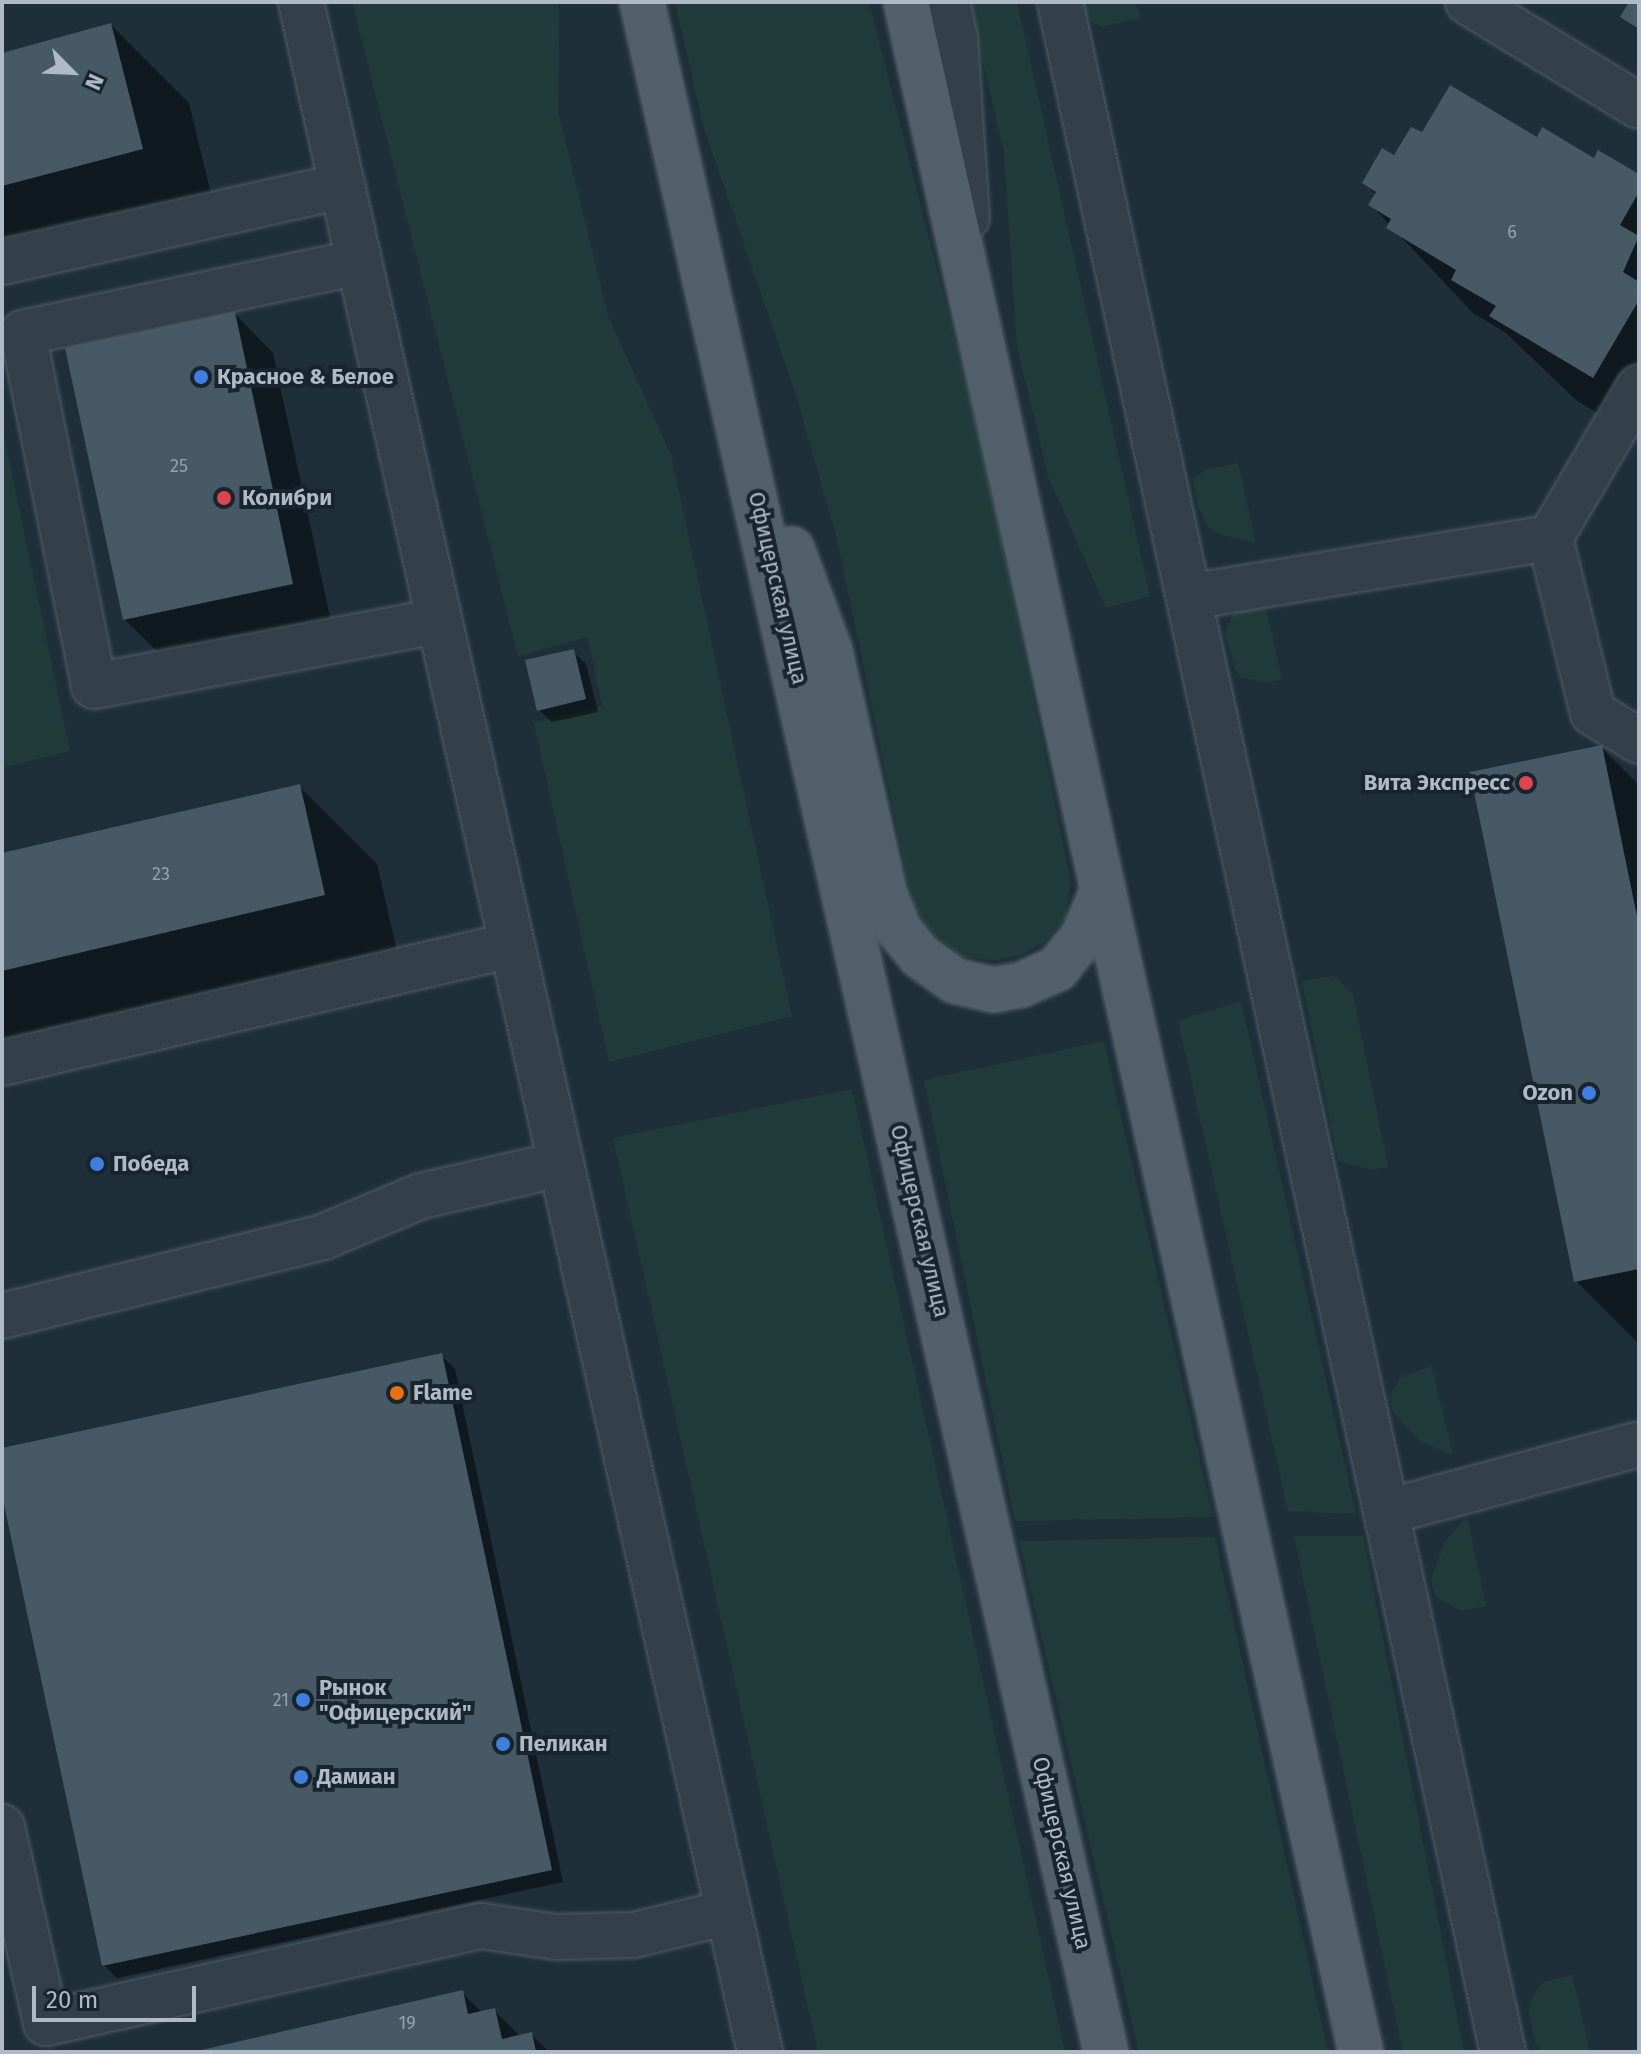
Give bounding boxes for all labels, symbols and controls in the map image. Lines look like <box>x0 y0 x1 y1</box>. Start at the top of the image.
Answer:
north arrow <box>32 32 112 112</box>
text: N <box>79 70 110 94</box>
house number: 6 <box>1507 221 1517 243</box>
place label: Красное & Белое <box>217 364 394 390</box>
marker: Красное & Белое <box>192 368 210 386</box>
house number: 25 <box>170 455 188 477</box>
place label: Колибри <box>242 485 332 511</box>
marker: Колибри <box>213 487 235 509</box>
street label: Офицерская улица <box>743 489 813 687</box>
place label: Вита Экспресс <box>1364 770 1510 796</box>
marker: Вита Экспресс <box>1517 774 1535 792</box>
house number: 23 <box>152 863 170 885</box>
place label: Ozon <box>1523 1080 1573 1106</box>
marker: Ozon <box>1580 1084 1598 1102</box>
street label: Офицерская улица <box>885 1122 955 1320</box>
place label: Победа <box>113 1151 189 1177</box>
marker: Победа <box>88 1155 106 1173</box>
place label: Flame <box>413 1380 473 1406</box>
marker: Flame <box>388 1384 406 1402</box>
place label: Рынок "Офицерский" <box>319 1674 472 1726</box>
house number: 21 <box>273 1689 289 1711</box>
marker: Рынок "Офицерский" <box>294 1691 312 1709</box>
place label: Пеликан <box>519 1731 608 1757</box>
marker: Пеликан <box>494 1735 512 1753</box>
street label: Офицерская улица <box>1027 1754 1097 1952</box>
place label: Дамиан <box>317 1764 396 1790</box>
marker: Дамиан <box>292 1768 310 1786</box>
scale bar <box>36 1970 200 2020</box>
text: 20 m <box>46 1986 98 2014</box>
house number: 19 <box>398 2012 416 2034</box>

